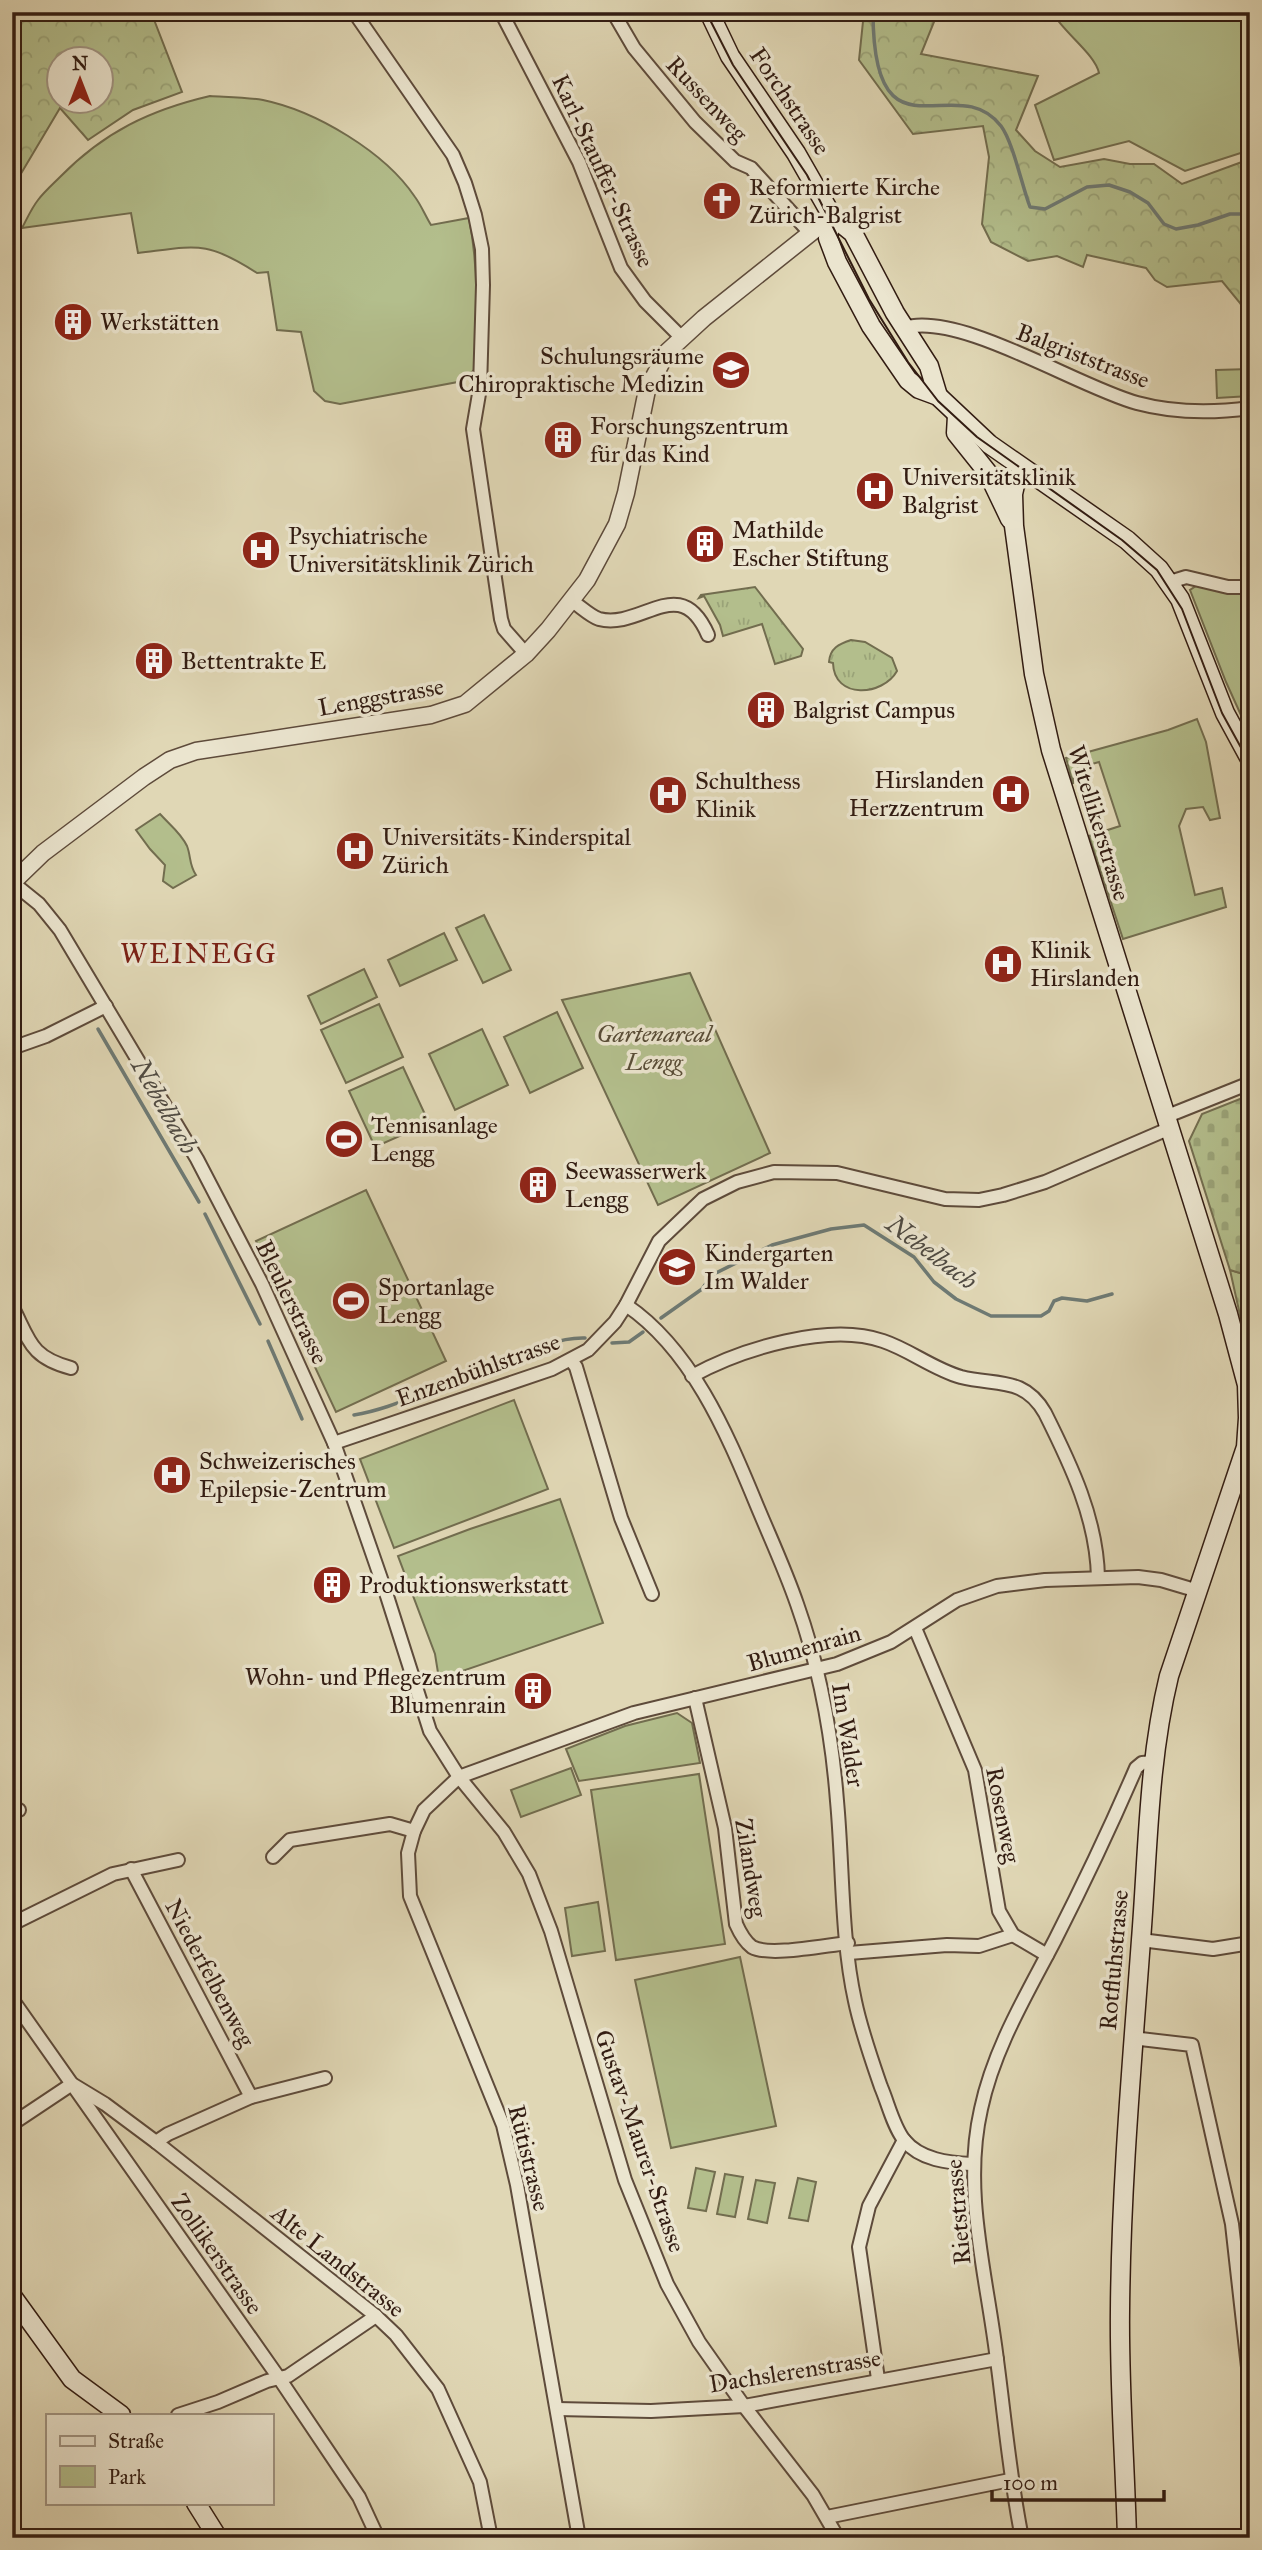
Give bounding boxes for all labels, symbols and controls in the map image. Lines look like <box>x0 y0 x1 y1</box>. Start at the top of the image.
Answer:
street label: Forchstrasse <box>743 41 837 161</box>
north arrow <box>46 46 116 116</box>
street label: Russenweg <box>660 50 755 149</box>
text: N <box>72 52 88 75</box>
street label: Karl-Stauffer-Strasse <box>545 70 661 272</box>
place label: Reformierte Kirche Zürich-Balgrist <box>749 172 940 230</box>
church icon: Reformierte Kirche Zürich-Balgrist <box>701 180 743 222</box>
building icon: Werkstätten <box>52 301 94 343</box>
place label: Werkstätten <box>100 307 219 337</box>
street label: Balgriststrasse <box>1012 317 1154 395</box>
place label: Schulungsräume Chiropraktische Medizin <box>458 341 704 399</box>
school or university icon: Schulungsräume Chiropraktische Medizin <box>710 349 752 391</box>
place label: Forschungszentrum für das Kind <box>590 411 789 469</box>
building icon: Forschungszentrum für das Kind <box>542 419 584 461</box>
place label: Universitätsklinik Balgrist <box>902 462 1077 520</box>
hospital icon: Universitätsklinik Balgrist <box>854 470 896 512</box>
place label: Mathilde Escher Stiftung <box>732 515 889 573</box>
place label: Psychiatrische Universitätsklinik Zürich <box>288 521 534 579</box>
building icon: Mathilde Escher Stiftung <box>684 523 726 565</box>
hospital icon: Psychiatrische Universitätsklinik Zürich <box>240 529 282 571</box>
building icon: Bettentrakte E <box>133 640 175 682</box>
place label: Bettentrakte E <box>181 646 326 676</box>
street label: Lenggstrasse <box>316 671 446 723</box>
building icon: Balgrist Campus <box>745 689 787 731</box>
place label: Balgrist Campus <box>793 695 955 725</box>
street label: Witellikerstrasse <box>1061 742 1137 904</box>
place label: Hirslanden Herzzentrum <box>849 765 984 823</box>
place label: Schulthess Klinik <box>695 766 801 824</box>
hospital icon: Hirslanden Herzzentrum <box>990 773 1032 815</box>
hospital icon: Schulthess Klinik <box>647 774 689 816</box>
place label: Universitäts-Kinderspital Zürich <box>382 822 631 880</box>
hospital icon: Universitäts-Kinderspital Zürich <box>334 830 376 872</box>
place label: Klinik Hirslanden <box>1030 935 1140 993</box>
district label: WEINEGG <box>120 936 278 971</box>
hospital icon: Klinik Hirslanden <box>982 943 1024 985</box>
park label: Gartenareal Lengg <box>596 1019 714 1077</box>
water label: Nebelbach <box>124 1051 205 1160</box>
place label: Tennisanlage Lengg <box>371 1110 498 1168</box>
sports icon: Tennisanlage Lengg <box>323 1118 365 1160</box>
place label: Seewasserwerk Lengg <box>565 1156 708 1214</box>
building icon: Seewasserwerk Lengg <box>517 1164 559 1206</box>
water label: Nebelbach <box>879 1206 984 1297</box>
street label: Bleulerstrasse <box>249 1235 335 1369</box>
place label: Kindergarten Im Walder <box>704 1238 833 1296</box>
school or university icon: Kindergarten Im Walder <box>656 1246 698 1288</box>
place label: Sportanlage Lengg <box>378 1272 494 1330</box>
sports icon: Sportanlage Lengg <box>330 1280 372 1322</box>
street label: Enzenbühlstrasse <box>392 1326 564 1414</box>
place label: Schweizerisches Epilepsie-Zentrum <box>199 1446 387 1504</box>
hospital icon: Schweizerisches Epilepsie-Zentrum <box>151 1454 193 1496</box>
building icon: Produktionswerkstatt <box>311 1564 353 1606</box>
place label: Produktionswerkstatt <box>359 1570 569 1600</box>
street label: Blumenrain <box>744 1617 864 1679</box>
place label: Wohn- und Pflegezentrum Blumenrain <box>245 1662 506 1720</box>
building icon: Wohn- und Pflegezentrum Blumenrain <box>512 1670 554 1712</box>
street label: Im Walder <box>825 1681 871 1789</box>
street label: Rosenweg <box>979 1764 1027 1866</box>
street label: Zilandweg <box>728 1816 774 1920</box>
street label: Rotfluhstrasse <box>1093 1888 1135 2032</box>
street label: Niederfelbenweg <box>158 1894 262 2053</box>
street label: Gustav-Maurer-Strasse <box>588 2026 692 2256</box>
street label: Rütistrasse <box>501 2102 557 2214</box>
street label: Rietstrasse <box>938 2158 978 2266</box>
street label: Zollikerstrasse <box>164 2188 270 2320</box>
street label: Alte Landstrasse <box>264 2197 411 2324</box>
street label: Dachslerenstrasse <box>707 2343 883 2399</box>
legend <box>46 2414 273 2504</box>
text: Straße <box>108 2428 164 2454</box>
scale bar <box>992 2459 1164 2503</box>
text: Park <box>108 2464 146 2490</box>
text: 100 m <box>1003 2470 1058 2496</box>

